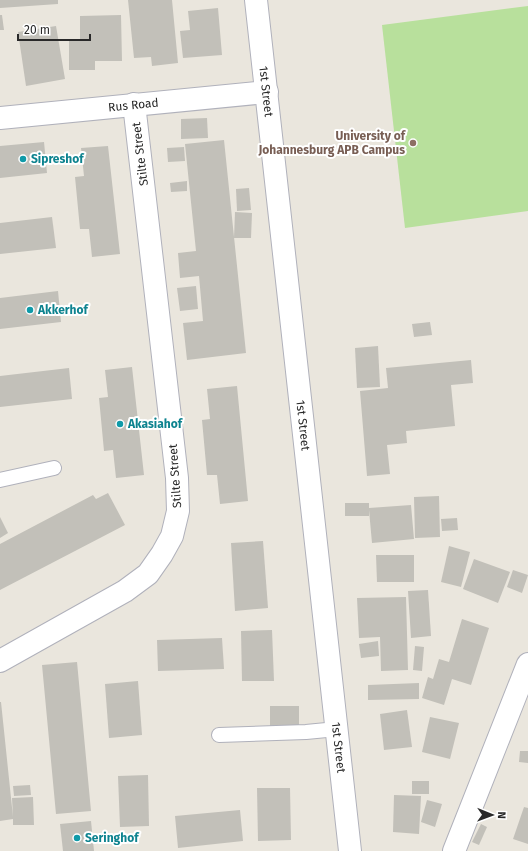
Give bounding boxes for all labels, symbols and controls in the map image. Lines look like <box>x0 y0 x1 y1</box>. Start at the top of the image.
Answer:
scale bar <box>18 16 90 42</box>
text: 20 m <box>24 23 50 37</box>
street label: 1st Street <box>256 65 276 118</box>
street label: Rus Road <box>107 96 159 114</box>
street label: Stilte Street <box>129 121 151 187</box>
place label: University of Johannesburg APB Campus <box>257 129 407 157</box>
marker: University of Johannesburg APB Campus <box>408 138 418 148</box>
place label: Sipreshof <box>31 152 85 166</box>
marker: Sipreshof <box>18 154 28 164</box>
place label: Akkerhof <box>37 303 90 317</box>
marker: Akkerhof <box>25 305 35 315</box>
street label: 1st Street <box>293 399 313 452</box>
place label: Akasiahof <box>127 417 184 431</box>
marker: Akasiahof <box>115 419 125 429</box>
street label: Stilte Street <box>166 443 184 509</box>
street label: 1st Street <box>329 721 348 774</box>
north arrow <box>472 795 512 835</box>
text: N <box>495 811 508 819</box>
place label: Seringhof <box>85 831 140 845</box>
marker: Seringhof <box>72 833 82 843</box>

